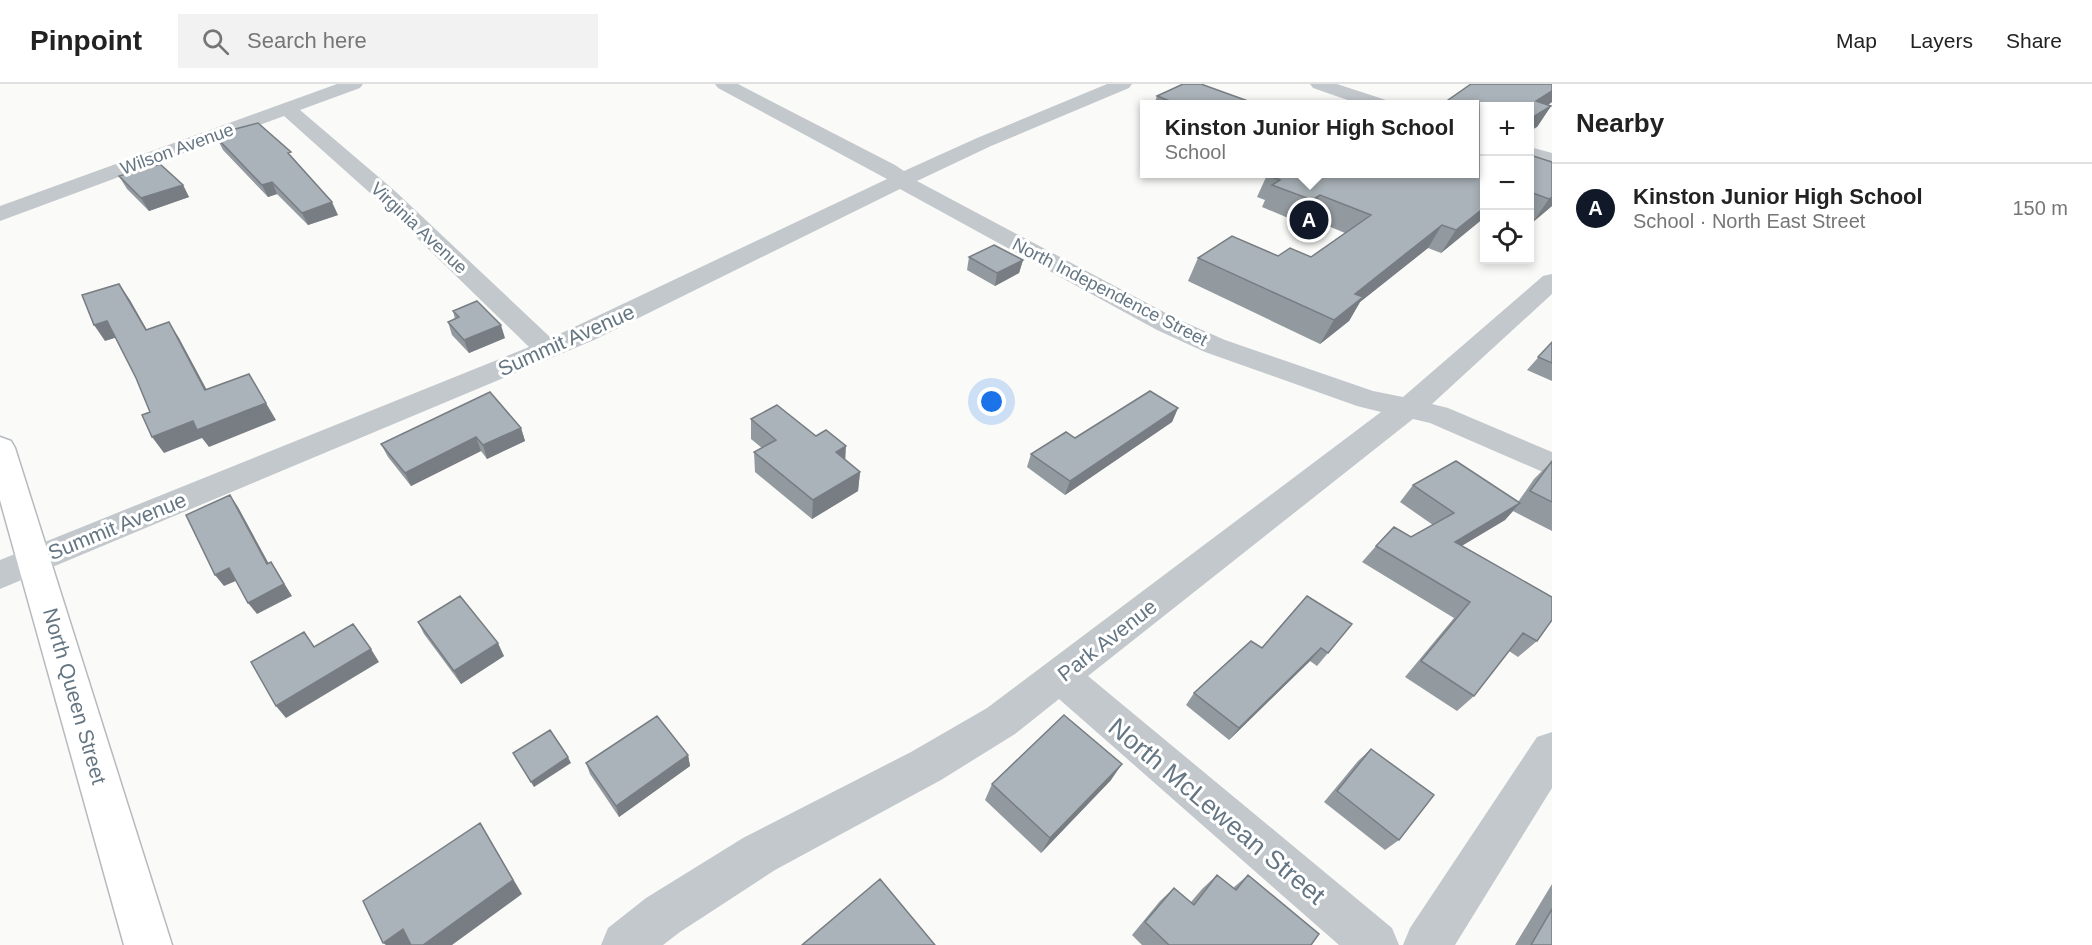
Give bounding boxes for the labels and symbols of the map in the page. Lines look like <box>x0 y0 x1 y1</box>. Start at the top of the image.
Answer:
street label: Wilson Avenue <box>118 119 236 179</box>
street label: Virginia Avenue <box>367 178 471 278</box>
pin: A <box>1290 198 1328 242</box>
street label: North Independence Street <box>1009 234 1211 350</box>
street label: Summit Avenue <box>494 300 638 380</box>
your location <box>977 387 1006 416</box>
street label: Summit Avenue <box>45 488 189 564</box>
street label: Park Avenue <box>1053 594 1161 686</box>
street label: North Queen Street <box>39 605 111 787</box>
street label: North McLewean Street <box>1103 712 1332 911</box>

